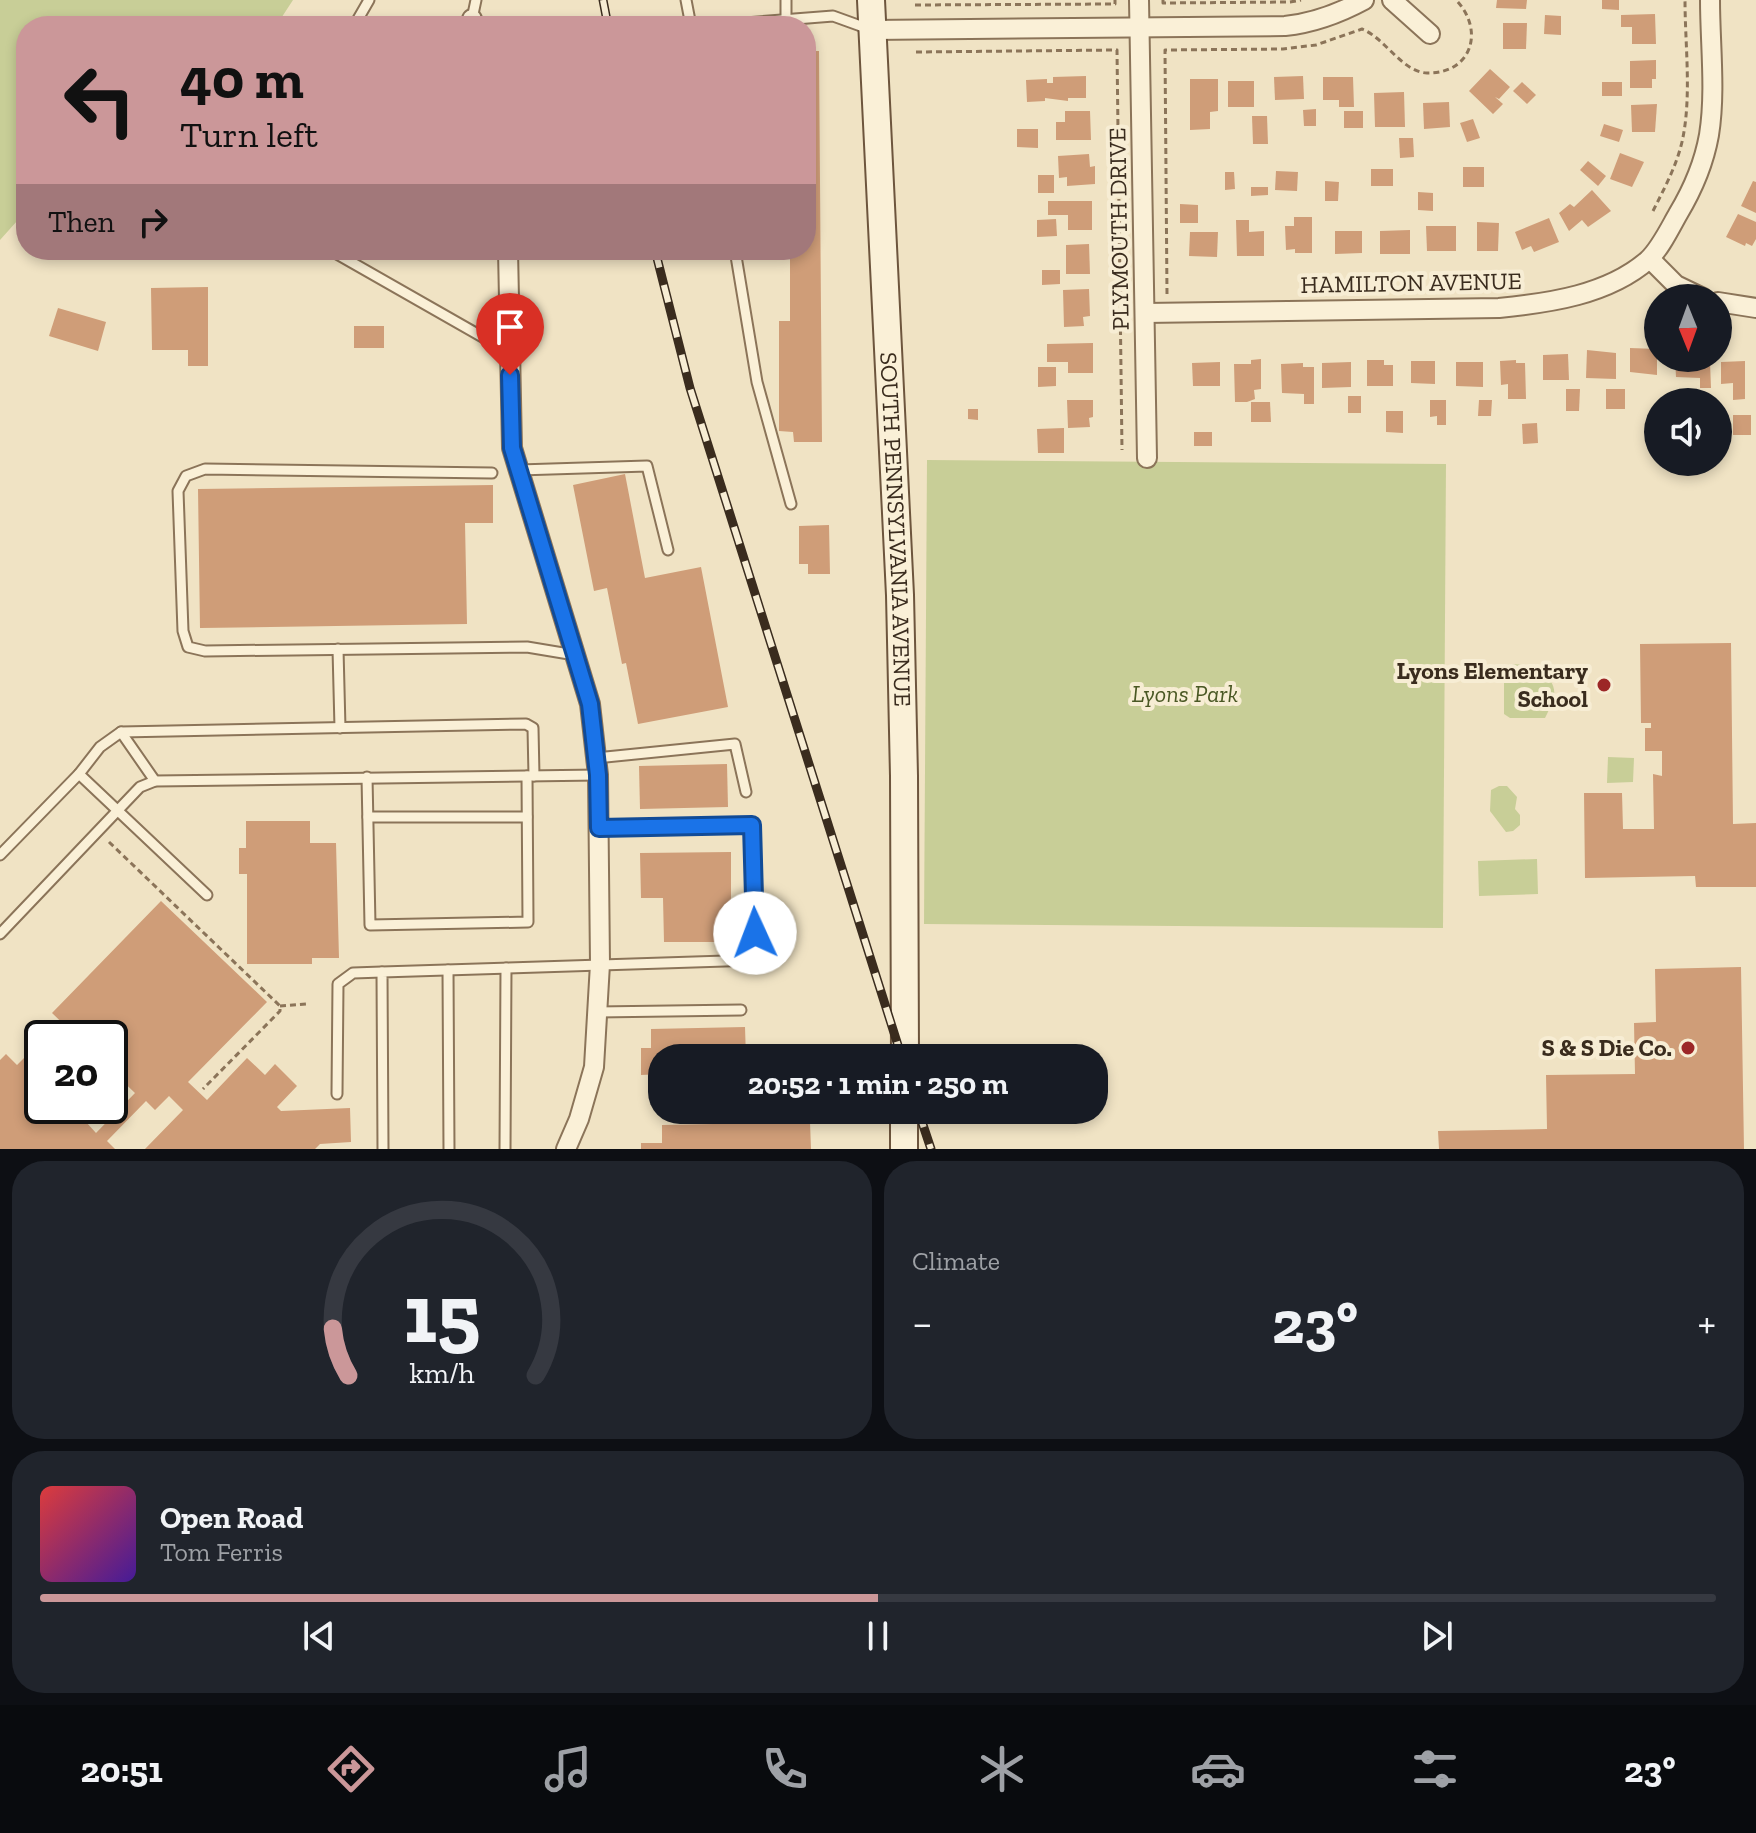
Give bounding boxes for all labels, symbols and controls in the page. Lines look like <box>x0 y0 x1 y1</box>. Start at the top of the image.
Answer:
text: 40 m <box>180 45 304 112</box>
icon: left <box>48 48 152 152</box>
text: Turn left <box>180 113 318 156</box>
street label: PLYMOUTH DRIVE <box>1102 127 1135 331</box>
icon: right <box>131 200 175 244</box>
text: Then <box>48 204 115 240</box>
street label: HAMILTON AVENUE <box>1300 266 1522 299</box>
north arrow <box>1644 284 1732 372</box>
map controls <box>1644 284 1732 476</box>
pin <box>476 293 544 375</box>
icon: arrive <box>488 305 532 349</box>
street label: SOUTH PENNSYLVANIA AVENUE <box>874 351 917 707</box>
button: sound <box>1644 388 1732 476</box>
place label: Lyons Elementary School <box>1396 656 1588 713</box>
marker: Lyons Elementary School <box>1595 676 1613 694</box>
park label: Lyons Park <box>1132 679 1239 708</box>
position arrow <box>713 891 797 975</box>
speed limit sign: 20 <box>24 1020 128 1124</box>
place label: S & S Die Co. <box>1541 1033 1672 1062</box>
marker: S & S Die Co. <box>1679 1039 1697 1057</box>
text: 20:52 · 1 min · 250 m <box>748 1066 1008 1102</box>
text: Climate <box>912 1245 1000 1277</box>
text: 15 <box>403 1263 481 1363</box>
text: 23° <box>1272 1286 1358 1358</box>
text: − <box>912 1296 933 1349</box>
text: + <box>1697 1296 1716 1349</box>
text: km/h <box>409 1356 475 1390</box>
text: Open Road <box>160 1500 303 1536</box>
text: Tom Ferris <box>160 1536 283 1568</box>
icon: previous <box>297 1614 341 1658</box>
icon: pause <box>856 1614 900 1658</box>
icon: next <box>1415 1614 1459 1658</box>
icon: directions <box>323 1741 379 1797</box>
icon: music <box>540 1741 596 1797</box>
icon: phone <box>757 1741 813 1797</box>
icon: climate <box>974 1741 1030 1797</box>
icon: car <box>1190 1741 1246 1797</box>
icon: filters <box>1407 1741 1463 1797</box>
text: 20:51 <box>80 1748 163 1791</box>
text: 23° <box>1624 1748 1676 1791</box>

